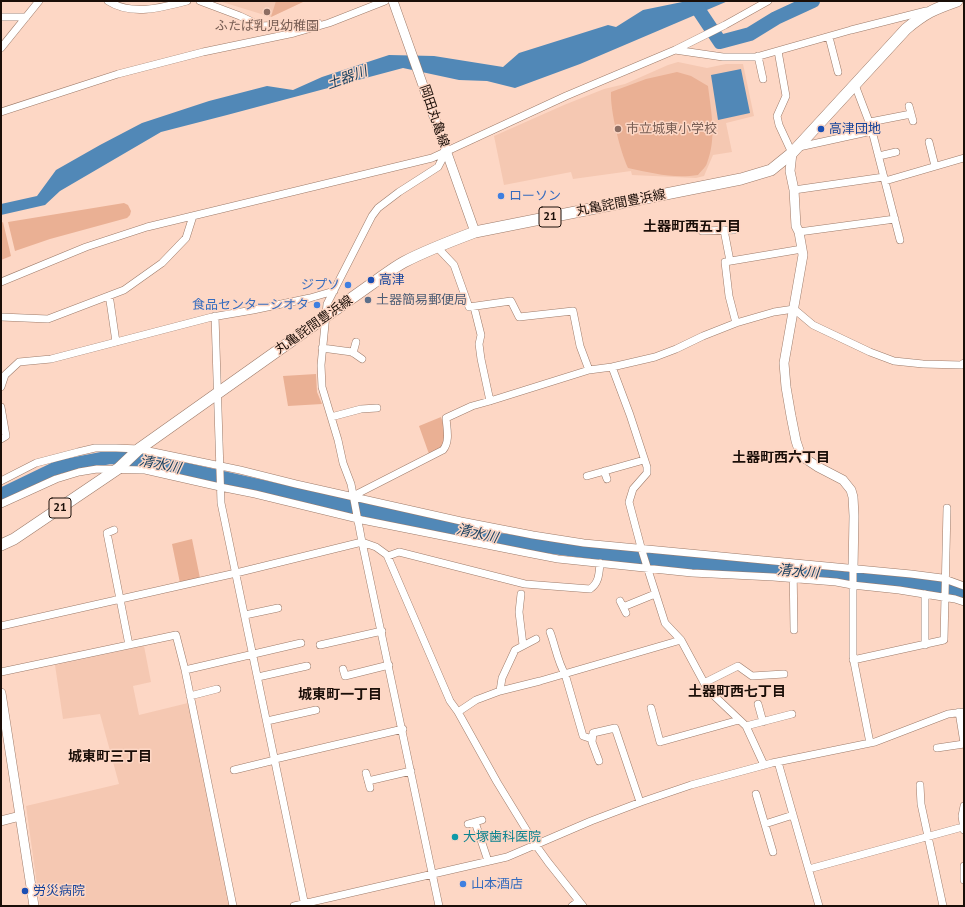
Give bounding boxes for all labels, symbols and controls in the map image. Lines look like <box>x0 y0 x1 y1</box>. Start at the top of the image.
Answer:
marker: ふたば乳児幼稚園 <box>262 7 272 17</box>
place label: ふたば乳児幼稚園 <box>215 18 319 34</box>
water label: 土器川 <box>324 63 370 93</box>
street label: 岡田丸亀線 <box>416 83 452 149</box>
place label: 市立城東小学校 <box>626 121 717 137</box>
place label: 高津団地 <box>829 121 881 137</box>
marker: 市立城東小学校 <box>613 124 623 134</box>
marker: 高津団地 <box>816 124 826 134</box>
street label: 丸亀詫間豊浜線 <box>575 187 667 219</box>
place label: ローソン <box>509 188 561 204</box>
marker: ローソン <box>496 191 506 201</box>
road number: 21 <box>539 207 561 227</box>
district label: 土器町西五丁目 <box>643 219 741 235</box>
place label: 高津 <box>379 272 405 288</box>
marker: 高津 <box>366 275 376 285</box>
place label: ジプソ <box>301 277 340 293</box>
marker: ジプソ <box>343 280 353 290</box>
place label: 土器簡易郵便局 <box>376 292 467 308</box>
street label: 丸亀詫間豊浜線 <box>272 293 356 357</box>
marker: 土器簡易郵便局 <box>363 295 373 305</box>
place label: 食品センターシオタ <box>192 297 309 313</box>
marker: 食品センターシオタ <box>312 300 322 310</box>
district label: 土器町西六丁目 <box>732 450 830 466</box>
water label: 清水川 <box>138 453 182 477</box>
road number: 21 <box>49 498 71 518</box>
water label: 清水川 <box>455 521 499 547</box>
water label: 清水川 <box>776 562 820 582</box>
district label: 土器町西七丁目 <box>688 684 786 700</box>
district label: 城東町一丁目 <box>298 687 382 703</box>
district label: 城東町三丁目 <box>68 749 152 765</box>
place label: 大塚歯科医院 <box>463 829 541 845</box>
marker: 大塚歯科医院 <box>450 832 460 842</box>
place label: 山本酒店 <box>471 876 523 892</box>
marker: 山本酒店 <box>458 879 468 889</box>
place label: 労災病院 <box>33 883 85 899</box>
marker: 労災病院 <box>20 886 30 896</box>

